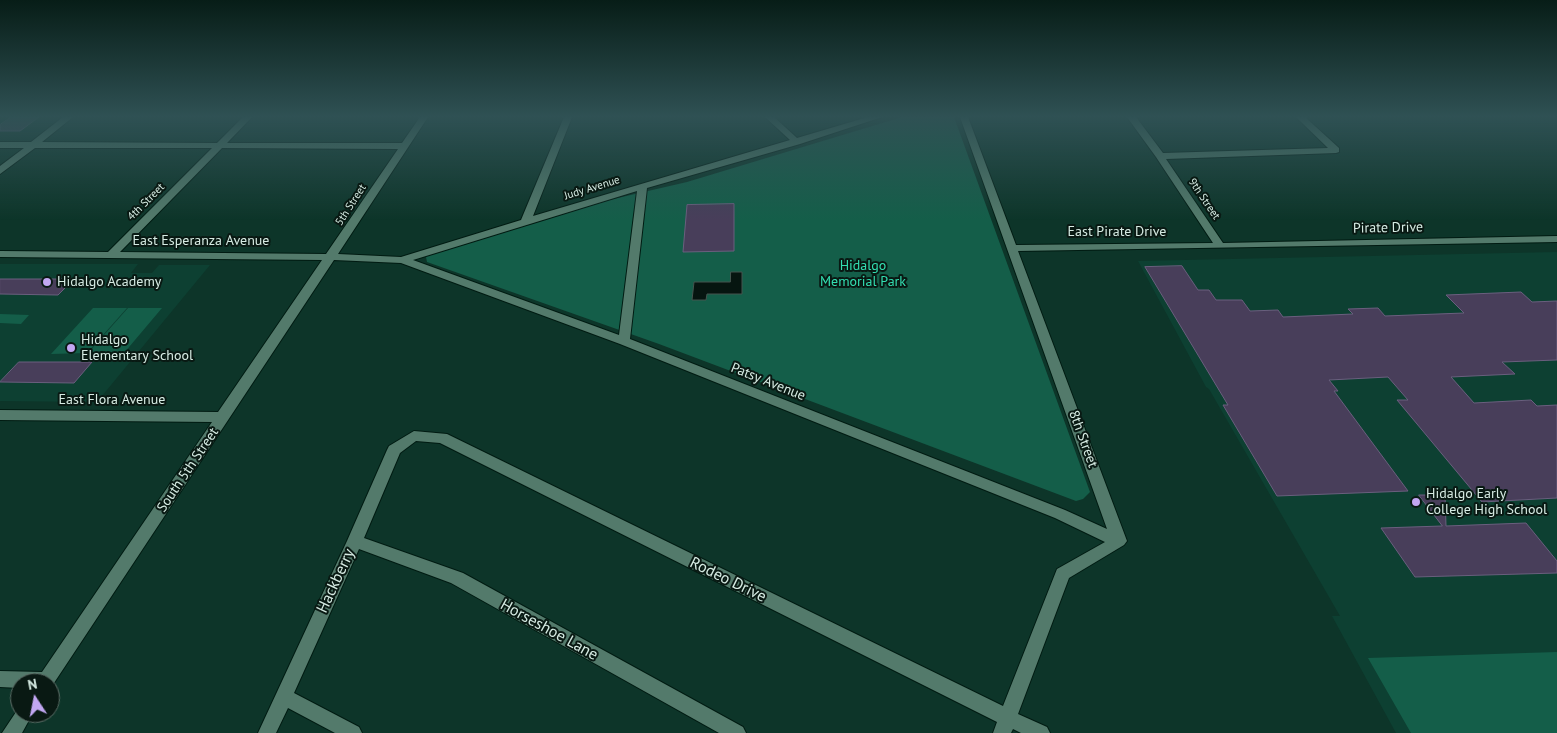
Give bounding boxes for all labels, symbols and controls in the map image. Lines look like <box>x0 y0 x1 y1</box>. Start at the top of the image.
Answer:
street label: Judy Avenue <box>563 173 621 203</box>
street label: 9th Street <box>1185 176 1223 222</box>
street label: 4th Street <box>125 181 167 223</box>
street label: 5th Street <box>333 182 369 228</box>
street label: Pirate Drive <box>1353 219 1423 237</box>
street label: East Pirate Drive <box>1068 224 1166 240</box>
street label: East Esperanza Avenue <box>133 233 269 249</box>
park label: Hidalgo Memorial Park <box>820 258 906 290</box>
place label: Hidalgo Academy <box>57 274 161 290</box>
marker: Hidalgo Academy <box>41 276 53 288</box>
place label: Hidalgo Elementary School <box>81 332 193 364</box>
marker: Hidalgo Elementary School <box>65 342 77 354</box>
street label: Patsy Avenue <box>728 359 808 405</box>
street label: East Flora Avenue <box>59 392 165 408</box>
street label: 8th Street <box>1065 408 1101 470</box>
street label: South 5th Street <box>154 425 222 515</box>
place label: Hidalgo Early College High School <box>1426 486 1547 518</box>
marker: Hidalgo Early College High School <box>1410 496 1422 508</box>
street label: Hackberry <box>313 546 359 616</box>
street label: Rodeo Drive <box>687 553 769 607</box>
street label: Horseshoe Lane <box>497 595 601 665</box>
north arrow <box>10 673 60 723</box>
text: N <box>26 675 39 694</box>

